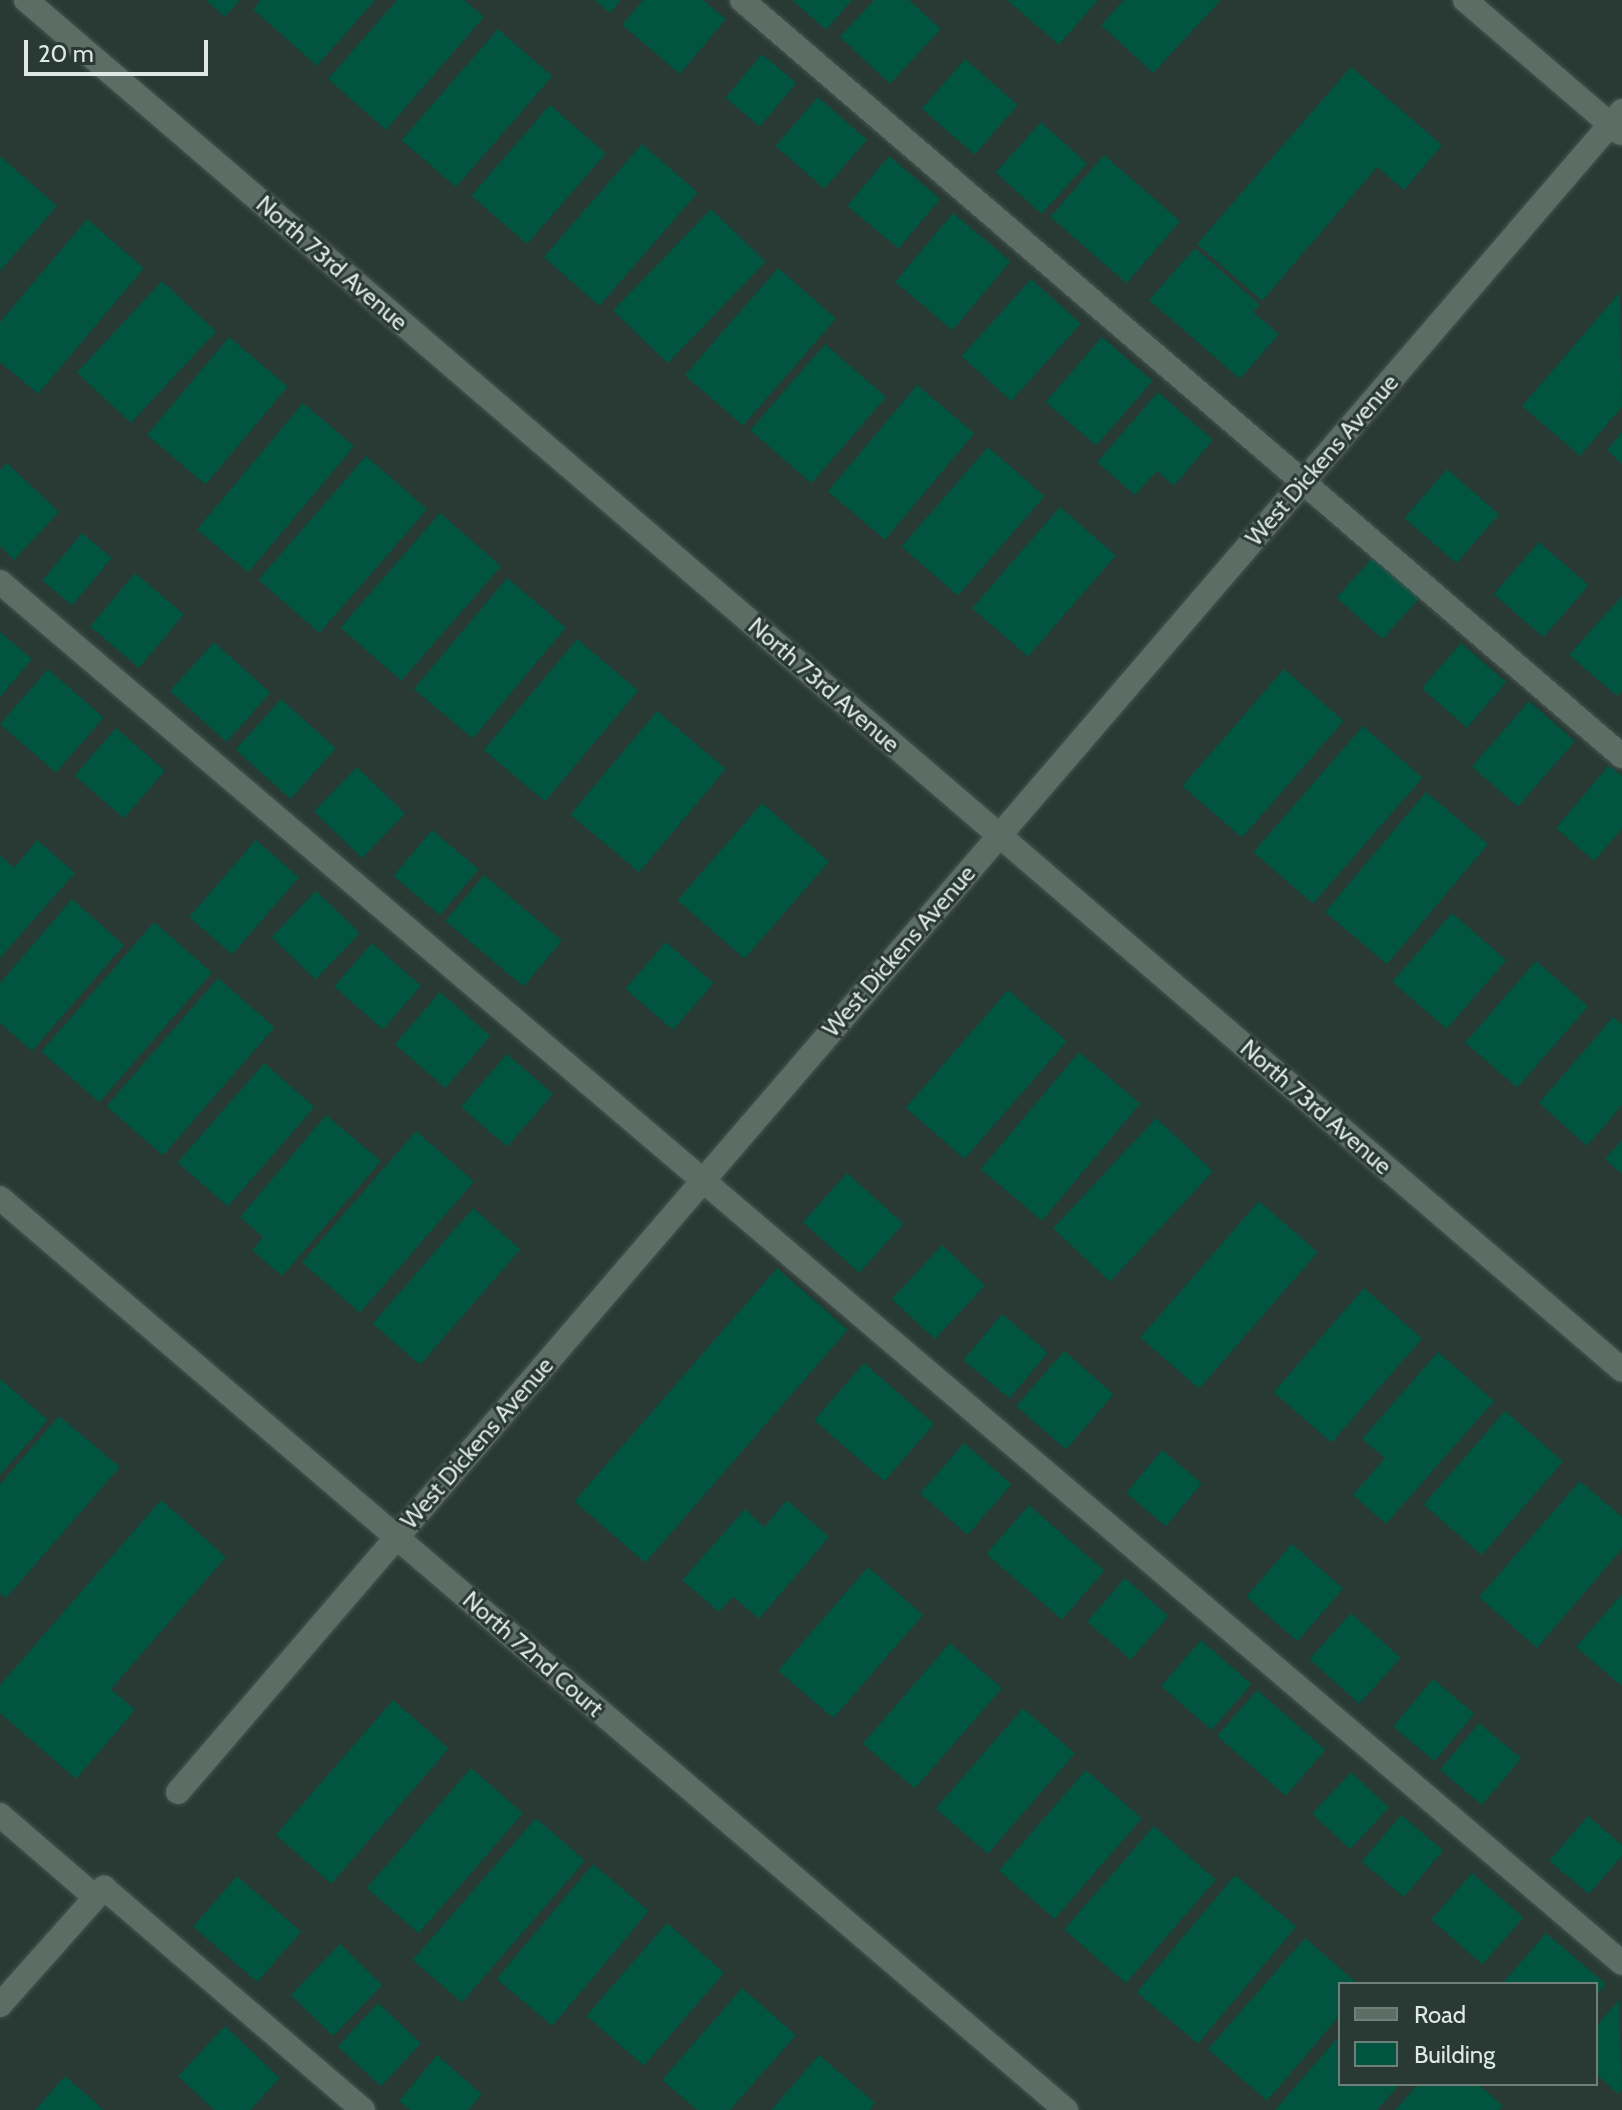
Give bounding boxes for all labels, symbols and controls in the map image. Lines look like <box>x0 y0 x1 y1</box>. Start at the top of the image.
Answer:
scale bar <box>28 24 212 74</box>
text: 20 m <box>38 39 94 68</box>
street label: North 73rd Avenue <box>250 189 414 337</box>
street label: West Dickens Avenue <box>1240 368 1404 552</box>
street label: North 73rd Avenue <box>742 611 906 759</box>
street label: West Dickens Avenue <box>817 859 981 1043</box>
street label: North 73rd Avenue <box>1234 1033 1398 1181</box>
street label: West Dickens Avenue <box>395 1351 559 1535</box>
street label: North 72nd Court <box>457 1585 609 1723</box>
legend <box>1338 1982 1598 2086</box>
text: Road <box>1414 2000 1466 2029</box>
text: Building <box>1414 2040 1495 2069</box>

